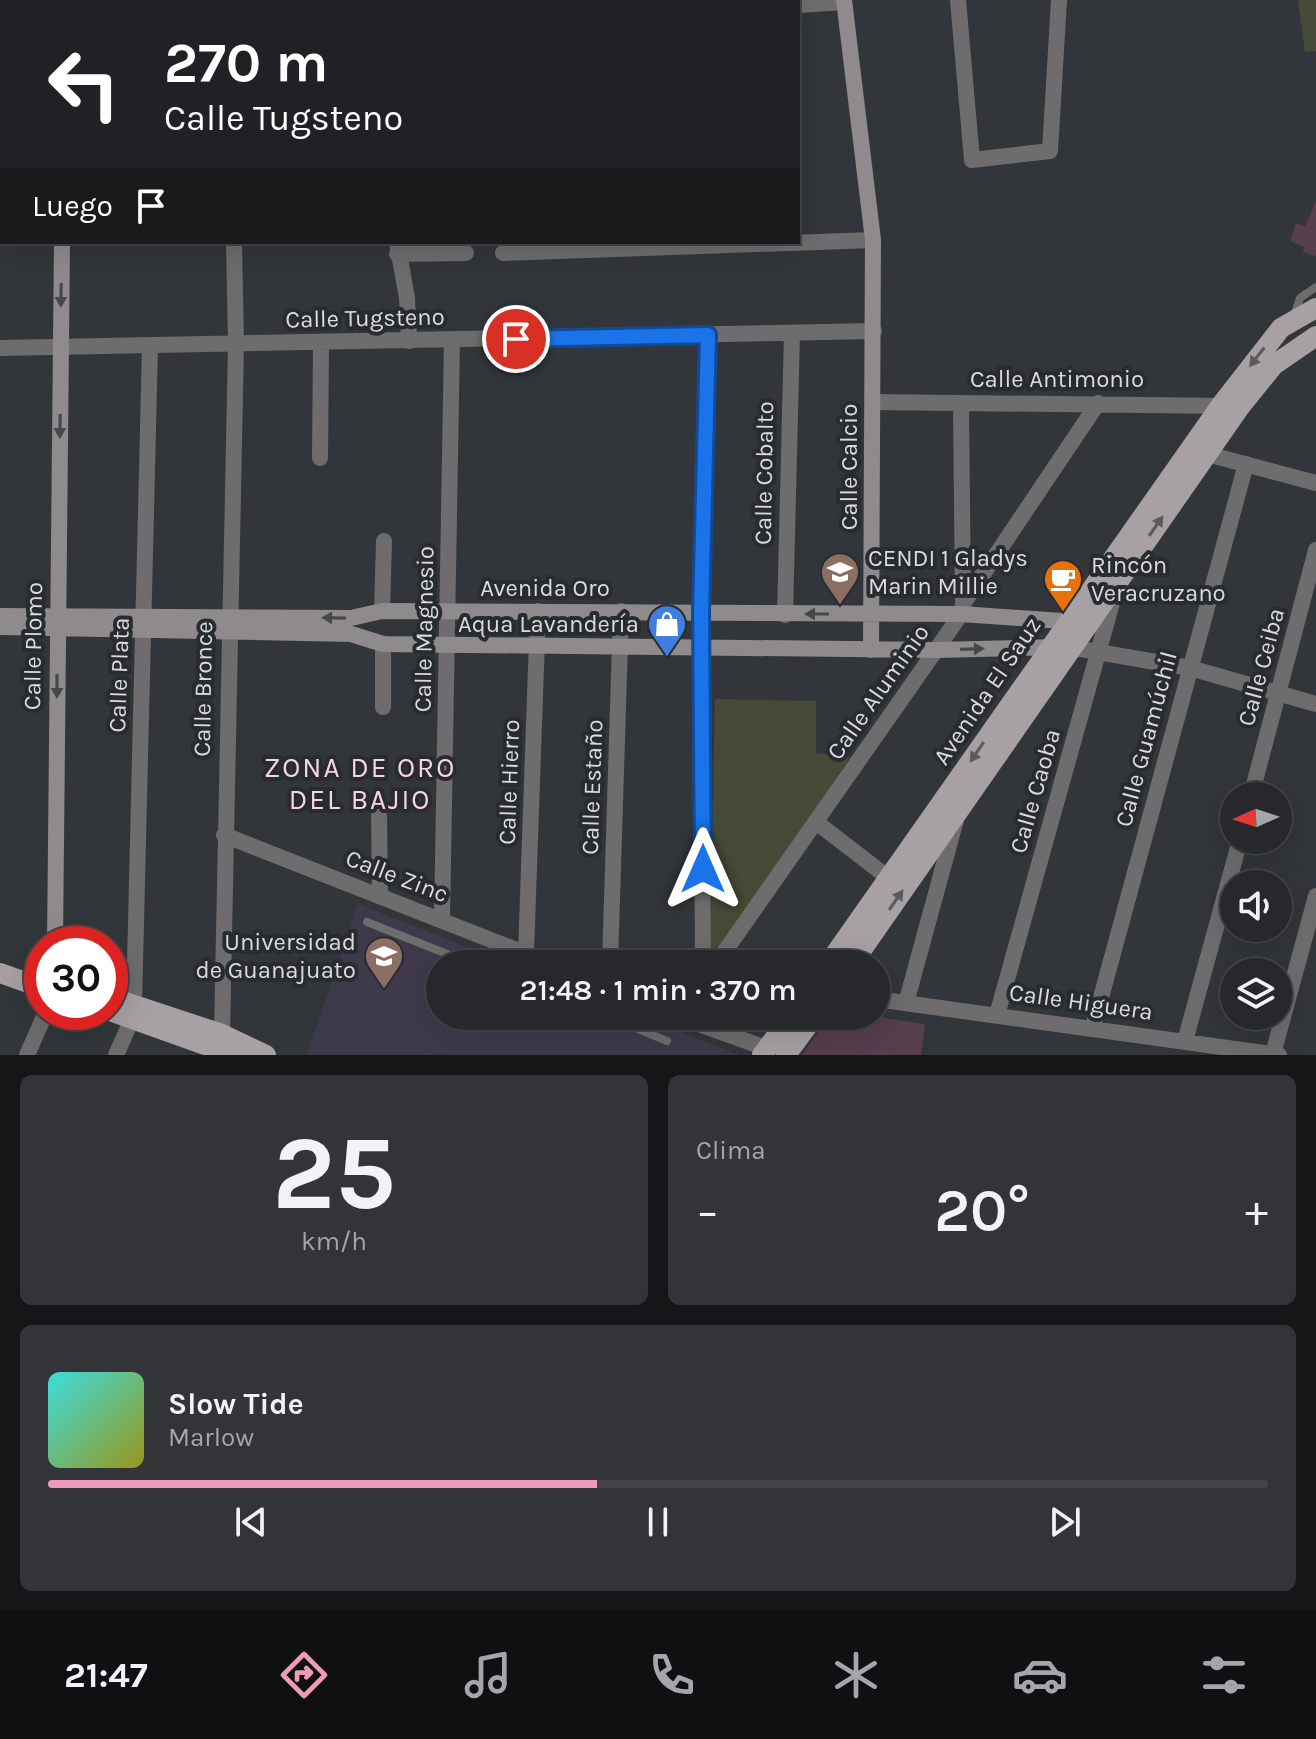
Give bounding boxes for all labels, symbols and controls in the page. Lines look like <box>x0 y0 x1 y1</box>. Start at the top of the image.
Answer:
text: 270 m <box>164 30 328 95</box>
icon: left <box>32 32 136 136</box>
text: Calle Tugsteno <box>164 97 403 139</box>
icon: arrive <box>129 184 173 228</box>
text: Luego <box>32 188 113 224</box>
one-way arrow <box>55 283 68 308</box>
street label: Calle Tugsteno <box>285 303 445 333</box>
pin <box>482 305 550 373</box>
icon: arrive <box>494 317 538 361</box>
one-way arrow <box>1250 347 1266 367</box>
street label: Calle Antimonio <box>970 365 1144 393</box>
street label: Calle Cobalto <box>749 401 779 545</box>
street label: Calle Calcio <box>835 404 863 530</box>
one-way arrow <box>54 414 66 439</box>
one-way arrow <box>1148 515 1164 536</box>
place label: CENDI 1 Gladys Marin Millie <box>868 544 1028 600</box>
street label: Calle Magnesio <box>409 546 439 712</box>
school or university icon: CENDI 1 Gladys Marin Millie <box>819 551 861 606</box>
place label: Rincón Veracruzano <box>1091 551 1226 607</box>
cafe icon: Rincón Veracruzano <box>1042 558 1084 613</box>
street label: Avenida Oro <box>480 574 610 602</box>
street label: Calle Plomo <box>18 582 48 710</box>
shop icon: Aqua Lavandería <box>646 603 688 658</box>
street label: Calle Ceiba <box>1232 605 1290 729</box>
one-way arrow <box>804 608 829 621</box>
place label: Aqua Lavandería <box>458 610 639 638</box>
one-way arrow <box>321 612 346 624</box>
street label: Avenida El Sauz <box>927 612 1047 770</box>
street label: Calle Plata <box>103 617 135 733</box>
street label: Calle Aluminio <box>821 619 935 765</box>
street label: Calle Bronce <box>188 621 218 757</box>
one-way arrow <box>960 643 985 656</box>
street label: Calle Guamúchil <box>1109 648 1183 830</box>
one-way arrow <box>51 674 63 699</box>
street label: Calle Hierro <box>493 719 525 845</box>
street label: Calle Estaño <box>576 719 608 855</box>
street label: Calle Caoba <box>1004 726 1066 856</box>
one-way arrow <box>970 741 985 762</box>
district label: ZONA DE ORO DEL BAJIO <box>264 751 456 816</box>
north arrow <box>1220 782 1292 854</box>
map controls <box>1220 782 1292 1030</box>
position arrow <box>661 827 745 911</box>
street label: Calle Zinc <box>342 844 452 908</box>
button: sound <box>1220 870 1292 942</box>
one-way arrow <box>888 889 903 910</box>
speed limit sign: 30 <box>24 926 128 1030</box>
place label: Universidad de Guanajuato <box>195 928 356 984</box>
school or university icon: Universidad de Guanajuato <box>363 935 405 990</box>
button: layers <box>1220 958 1292 1030</box>
text: 21:48 · 1 min · 370 m <box>519 972 797 1008</box>
street label: Calle Higuera <box>1007 978 1155 1026</box>
text: 25 <box>272 1113 396 1234</box>
text: Clima <box>696 1135 766 1166</box>
text: 20° <box>934 1176 1030 1246</box>
text: − <box>696 1186 719 1237</box>
text: + <box>1245 1186 1268 1237</box>
text: km/h <box>301 1226 367 1257</box>
text: Slow Tide <box>168 1386 304 1422</box>
text: Marlow <box>168 1422 254 1453</box>
icon: previous <box>229 1500 273 1544</box>
icon: pause <box>636 1500 680 1544</box>
icon: next <box>1043 1500 1087 1544</box>
icon: directions <box>276 1647 332 1703</box>
icon: music <box>460 1647 516 1703</box>
icon: phone <box>644 1647 700 1703</box>
icon: climate <box>828 1647 884 1703</box>
icon: car <box>1012 1647 1068 1703</box>
icon: filters <box>1196 1647 1252 1703</box>
text: 21:47 <box>64 1654 148 1696</box>

